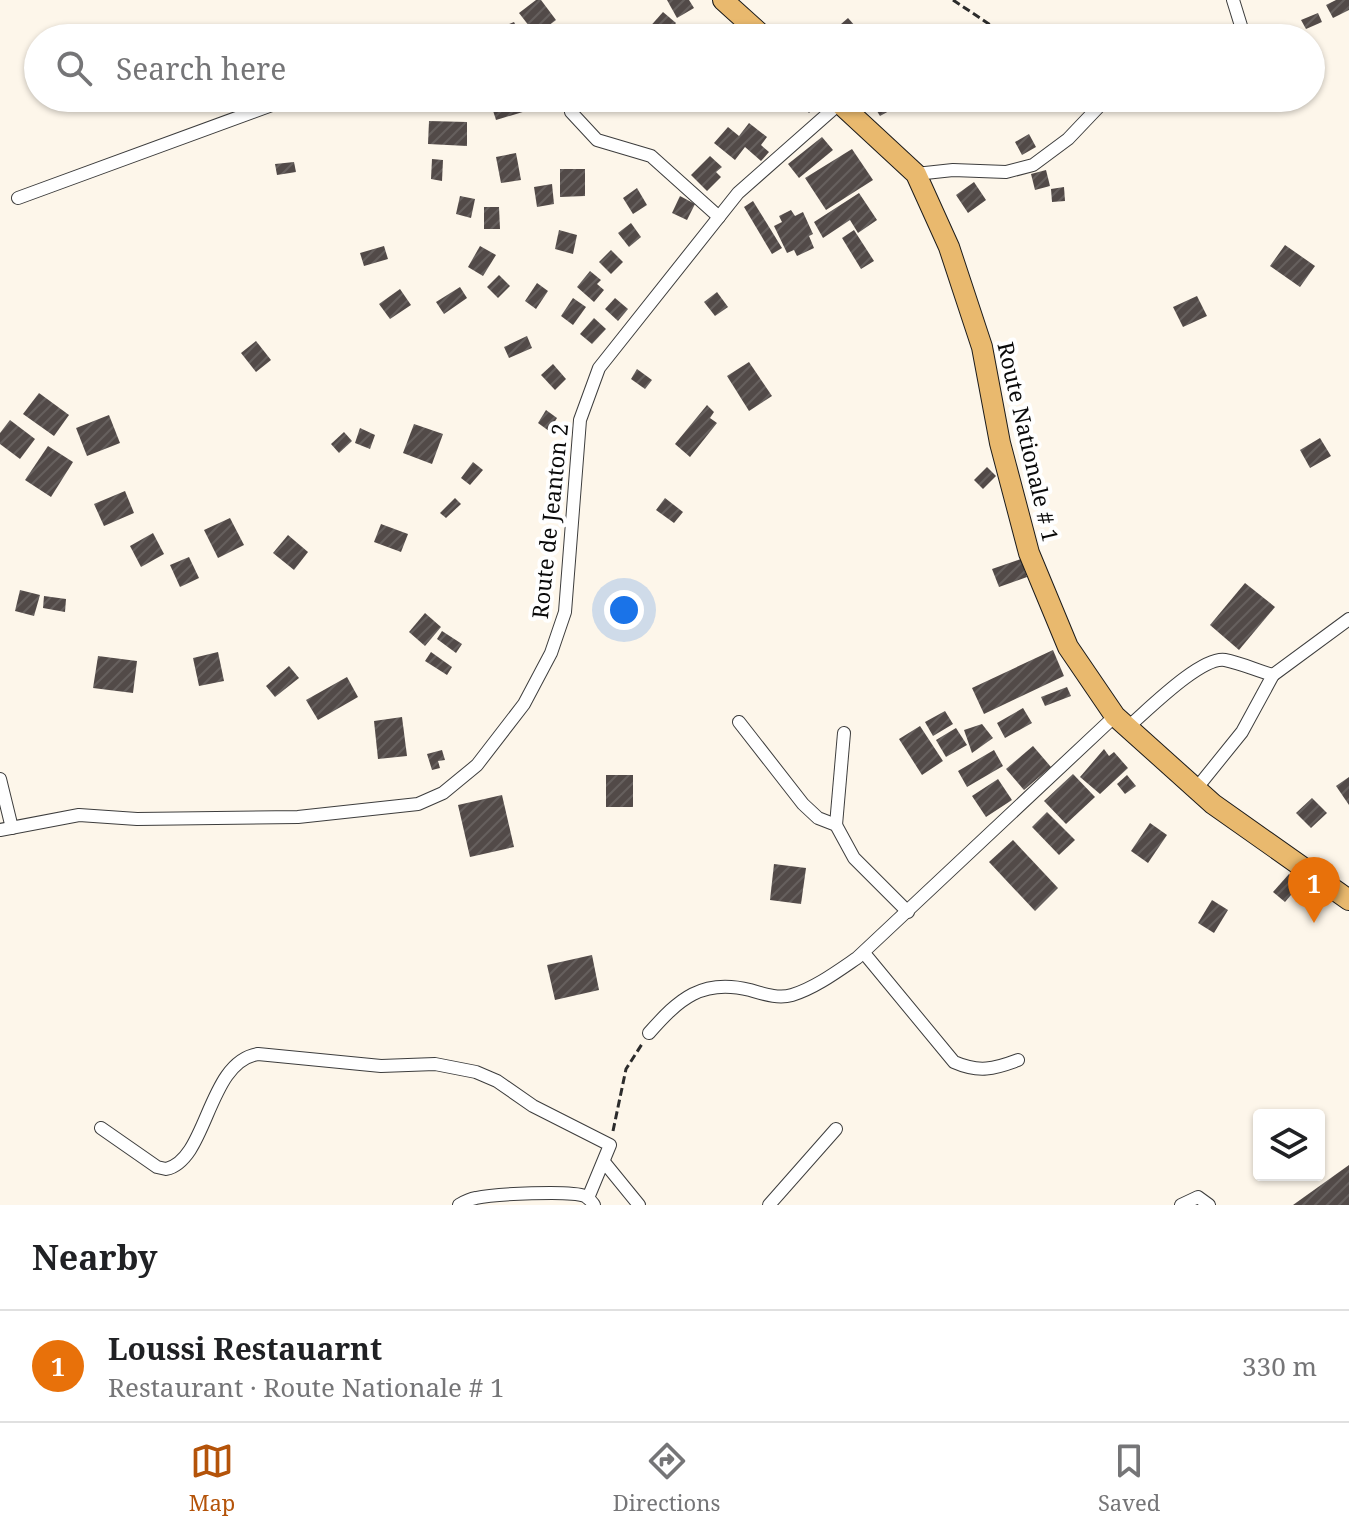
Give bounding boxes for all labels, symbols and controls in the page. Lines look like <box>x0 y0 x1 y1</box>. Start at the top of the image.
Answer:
search box <box>24 24 1325 112</box>
icon: search <box>52 46 96 90</box>
text: Search here <box>116 48 286 89</box>
street label: Route Nationale # 1 <box>991 339 1067 545</box>
street label: Route de Jeanton 2 <box>524 422 574 620</box>
your location <box>604 590 644 630</box>
pin: 1 <box>1288 857 1340 923</box>
map controls <box>1253 1109 1325 1181</box>
button: layers <box>1253 1109 1325 1181</box>
text: Nearby <box>32 1234 158 1280</box>
text: Loussi Restauarnt <box>108 1328 382 1369</box>
text: 1 <box>51 1348 65 1384</box>
text: 330 m <box>1242 1348 1317 1384</box>
text: Restaurant · Route Nationale # 1 <box>108 1369 505 1405</box>
tab: Map <box>189 1439 235 1517</box>
tab: Directions <box>613 1439 720 1517</box>
tab: Saved <box>1098 1439 1160 1517</box>

